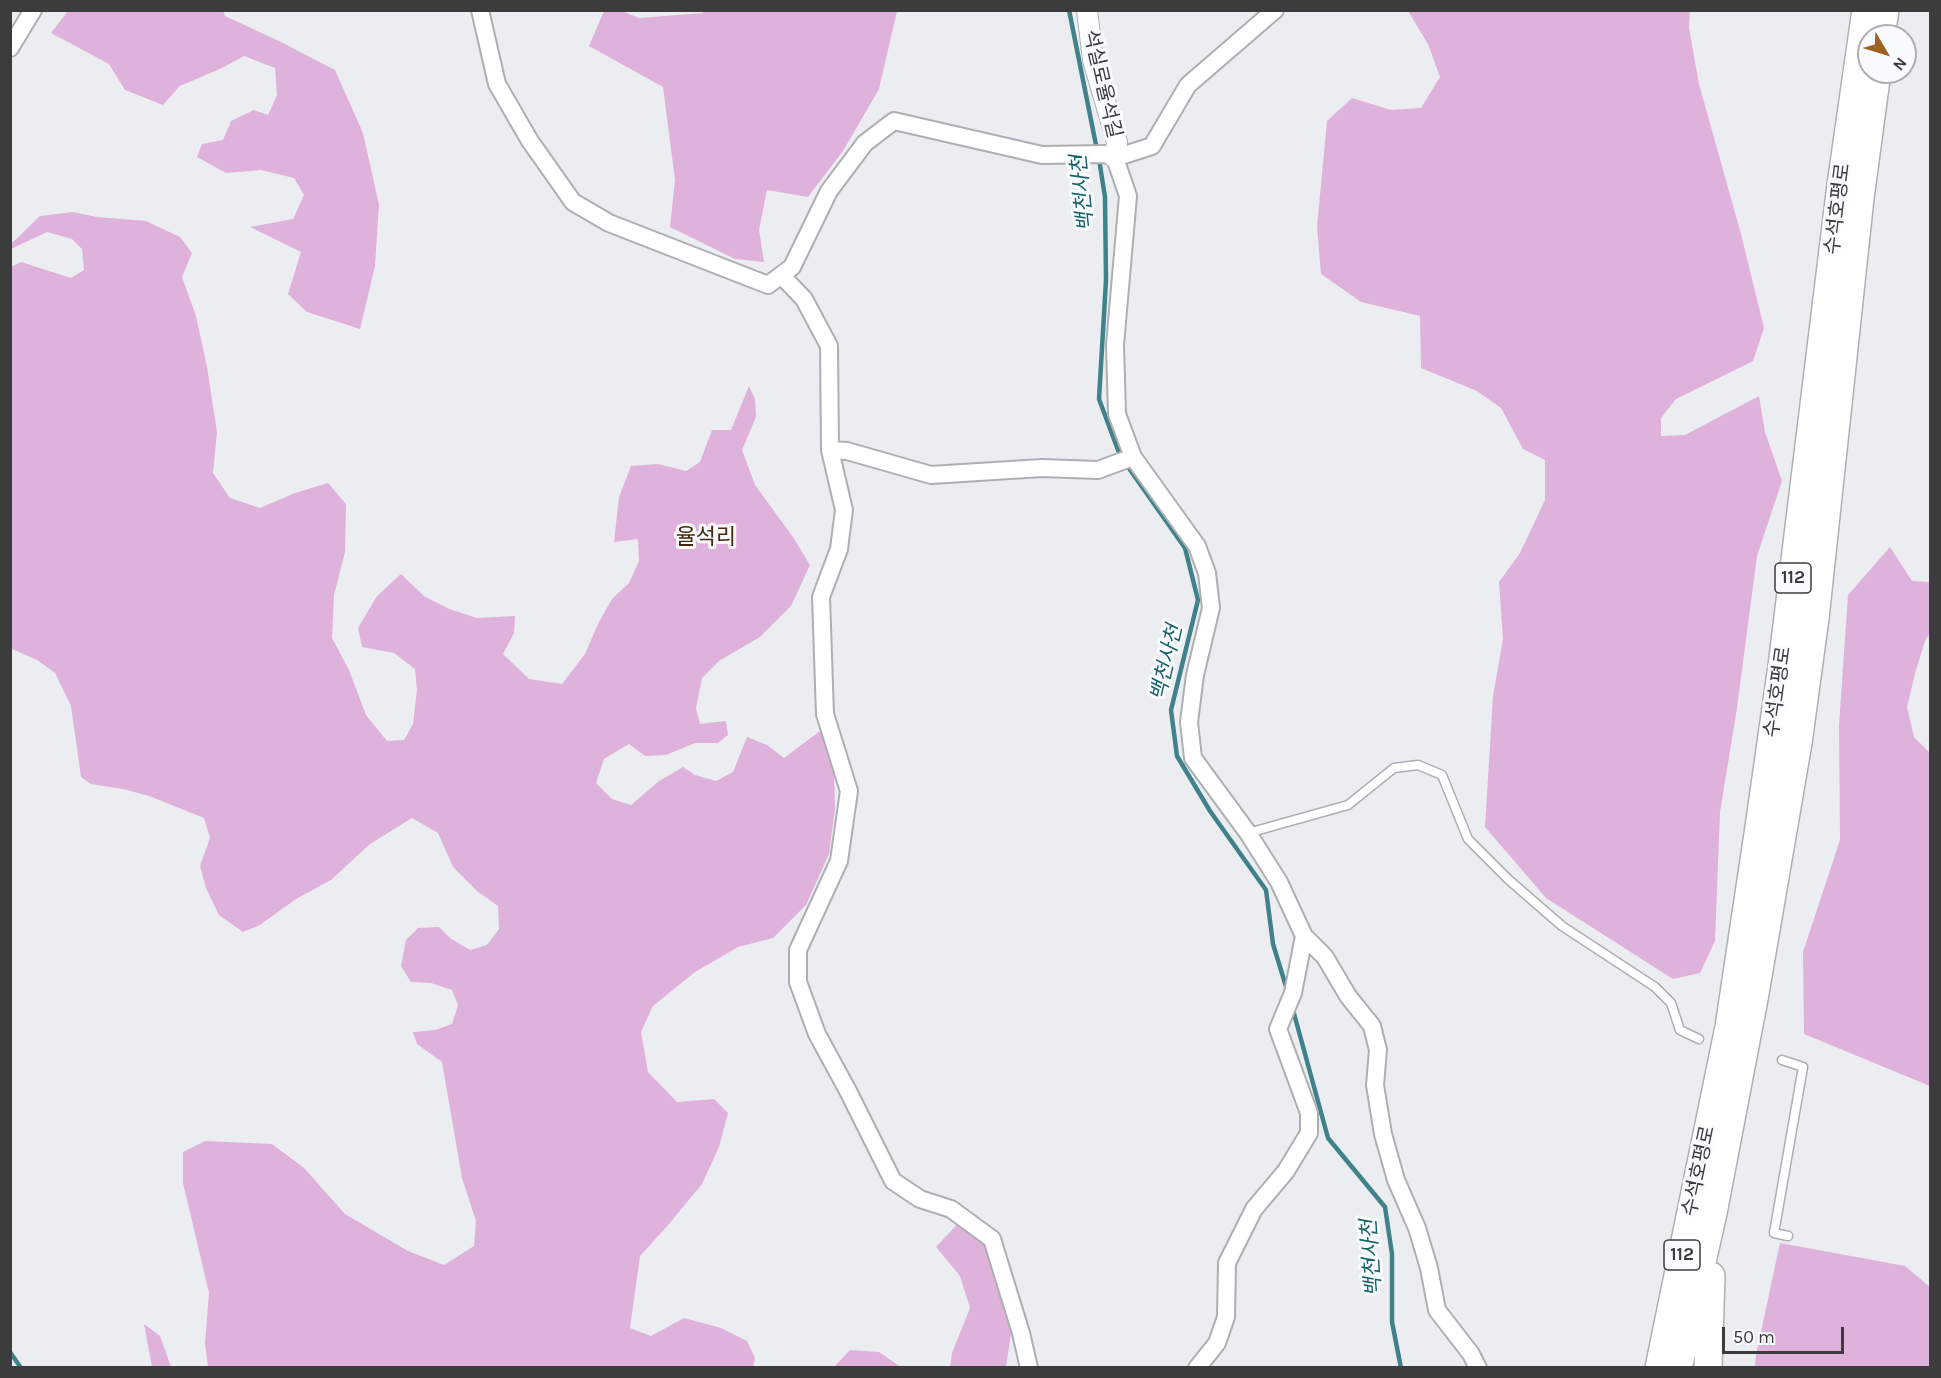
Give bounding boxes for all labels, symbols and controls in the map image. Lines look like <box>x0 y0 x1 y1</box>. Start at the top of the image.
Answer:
north arrow <box>1857 24 1917 84</box>
street label: 석실로율석길 <box>1078 28 1126 140</box>
text: N <box>1889 54 1911 75</box>
water label: 백천사천 <box>1066 153 1100 233</box>
street label: 수석호평로 <box>1820 162 1856 256</box>
district label: 율석리 <box>676 525 736 551</box>
road number: 112 <box>1775 563 1811 593</box>
water label: 백천사천 <box>1146 623 1188 703</box>
street label: 수석호평로 <box>1760 645 1796 739</box>
street label: 수석호평로 <box>1678 1124 1720 1218</box>
water label: 백천사천 <box>1357 1219 1387 1297</box>
road number: 112 <box>1664 1240 1700 1270</box>
scale bar <box>1725 1315 1846 1353</box>
text: 50 m <box>1733 1326 1775 1348</box>

